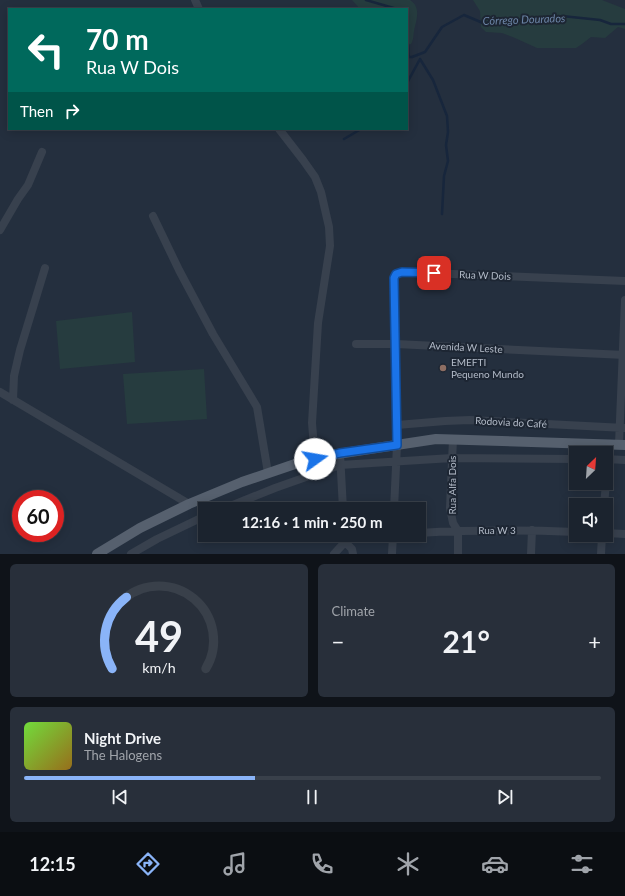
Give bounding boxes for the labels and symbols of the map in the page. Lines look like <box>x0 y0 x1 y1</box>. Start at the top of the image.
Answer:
water label: Córrego Dourados <box>482 11 566 27</box>
pin <box>417 256 451 290</box>
street label: Rua W Dois <box>459 268 511 282</box>
street label: Avenida W Leste <box>429 339 503 355</box>
place label: EMEFTI Pequeno Mundo <box>451 356 524 380</box>
marker: EMEFTI Pequeno Mundo <box>438 363 448 373</box>
street label: Rodovia do Café <box>475 414 547 430</box>
position arrow <box>294 438 336 480</box>
north arrow <box>569 446 613 490</box>
street label: Rua Alfa Dois <box>446 456 458 514</box>
speed limit sign: 60 <box>12 490 64 542</box>
street label: Rua W 3 <box>478 524 516 536</box>

